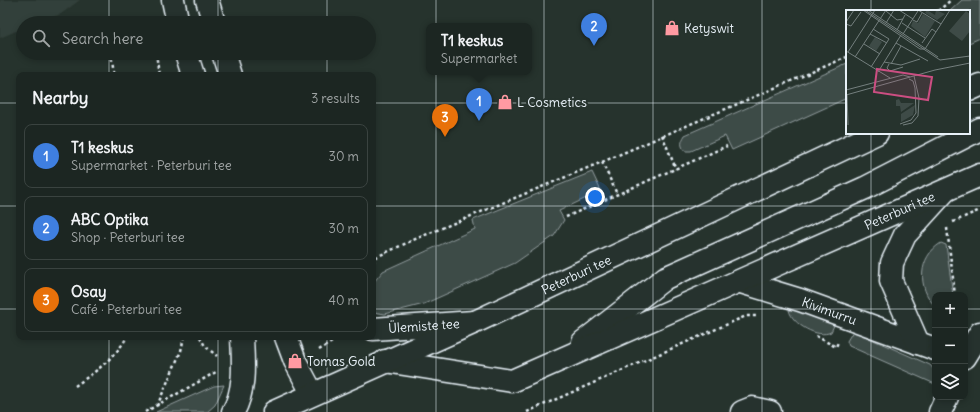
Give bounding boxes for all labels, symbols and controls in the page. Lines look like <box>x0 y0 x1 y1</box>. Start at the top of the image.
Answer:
inset map <box>846 10 970 134</box>
pin: 2 <box>581 13 607 46</box>
search box <box>16 16 376 60</box>
shop icon: Ketyswit <box>663 19 681 37</box>
place label: Ketyswit <box>684 20 735 37</box>
popup <box>426 23 532 75</box>
icon: search <box>30 27 52 49</box>
text: Search here <box>62 29 143 48</box>
text: T1 keskus <box>441 31 503 50</box>
text: Supermarket <box>441 50 517 67</box>
text: Nearby <box>32 87 88 109</box>
pin: 1 <box>466 88 492 121</box>
text: 3 results <box>311 90 360 107</box>
shop icon: L Cosmetics <box>496 93 514 111</box>
place label: L Cosmetics <box>517 94 587 111</box>
pin: 3 <box>432 104 458 137</box>
text: T1 keskus <box>71 138 134 157</box>
text: 1 <box>43 148 49 165</box>
text: 30 m <box>329 148 359 165</box>
text: Supermarket · Peterburi tee <box>71 157 232 174</box>
your location <box>585 187 605 207</box>
street label: Peterburi tee <box>862 188 938 234</box>
text: ABC Optika <box>71 210 148 229</box>
text: 2 <box>42 220 50 237</box>
text: 30 m <box>329 220 359 237</box>
text: Shop · Peterburi tee <box>71 229 185 246</box>
street label: Peterburi tee <box>539 251 614 299</box>
text: Osay <box>71 282 106 301</box>
text: 3 <box>42 292 50 309</box>
text: 40 m <box>328 292 359 309</box>
map controls <box>932 292 968 400</box>
button: + <box>932 292 968 328</box>
street label: Kivimurru <box>799 293 860 329</box>
text: Café · Peterburi tee <box>71 301 182 318</box>
street label: Ülemiste tee <box>388 315 460 337</box>
button: − <box>932 328 968 364</box>
shop icon: Tomas Gold <box>286 352 304 370</box>
place label: Tomas Gold <box>307 353 376 370</box>
button: layers <box>932 364 968 400</box>

